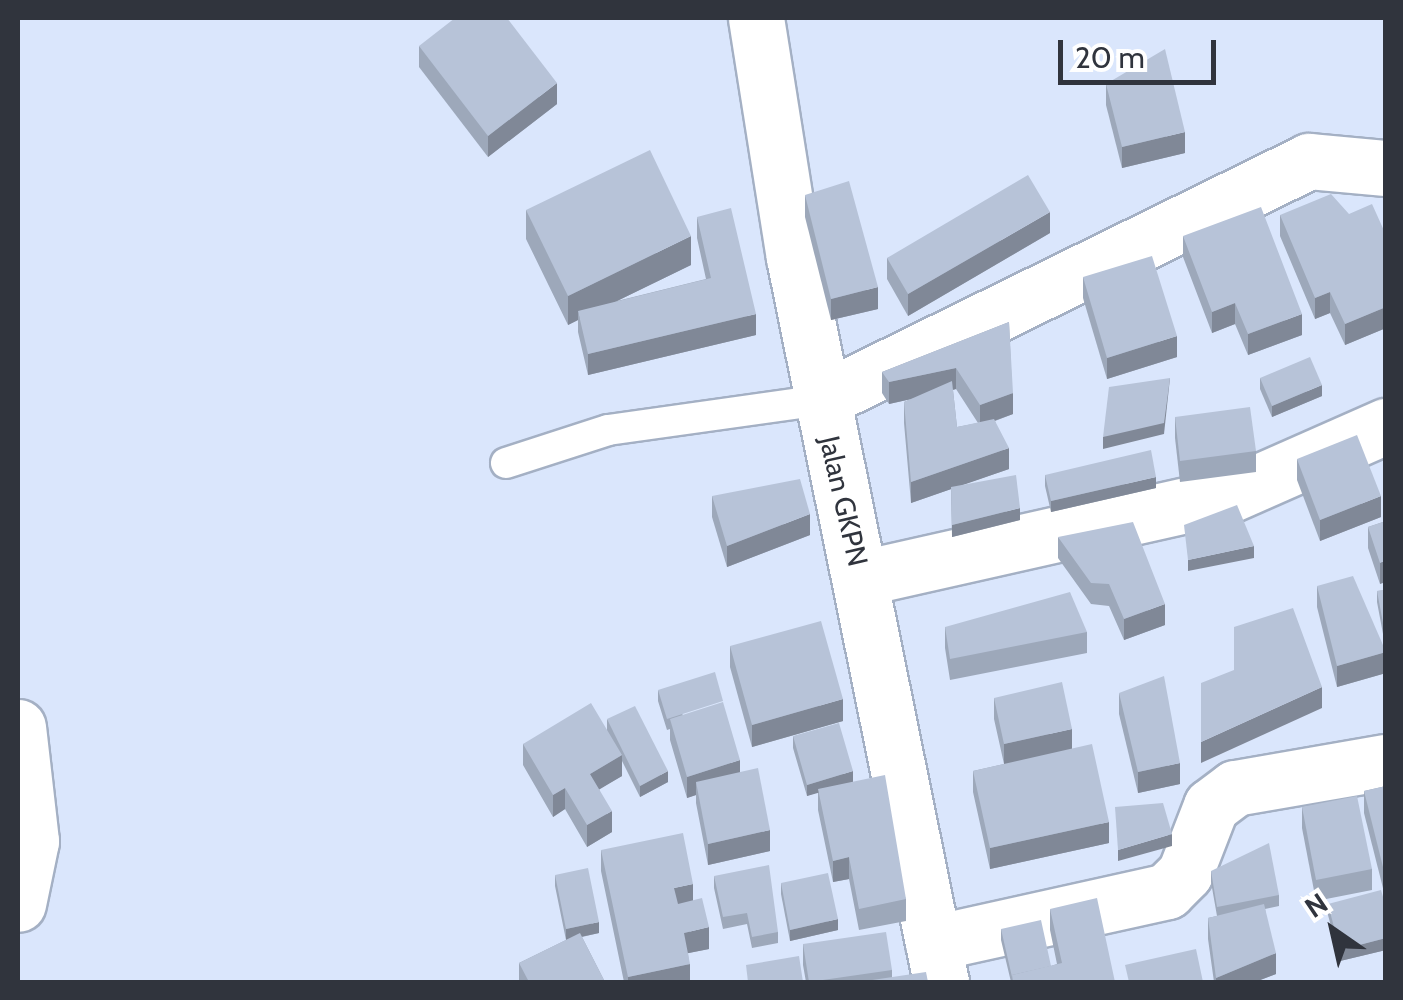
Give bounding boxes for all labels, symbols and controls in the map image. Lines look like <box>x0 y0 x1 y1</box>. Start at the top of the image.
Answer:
scale bar <box>1063 20 1220 82</box>
text: 20 m <box>1075 39 1145 76</box>
street label: Jalan GKPN <box>813 433 875 569</box>
north arrow <box>1283 880 1383 980</box>
text: N <box>1299 886 1334 925</box>

